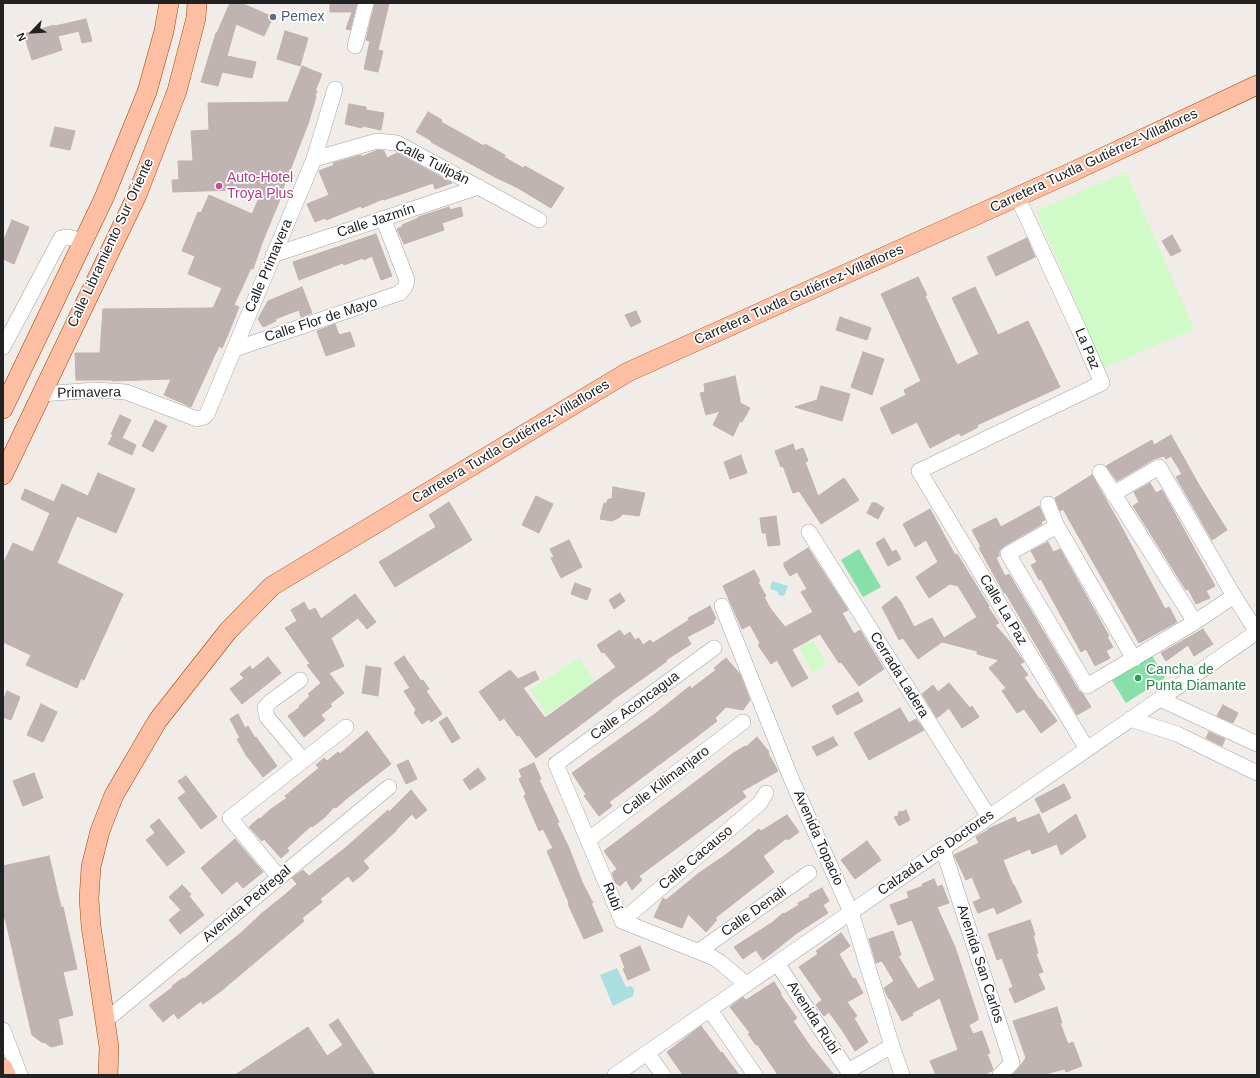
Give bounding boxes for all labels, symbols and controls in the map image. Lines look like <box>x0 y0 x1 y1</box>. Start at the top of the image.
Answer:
place label: Pemex <box>281 9 325 25</box>
north arrow <box>12 12 52 52</box>
marker: Pemex <box>268 12 278 22</box>
text: N <box>14 31 28 43</box>
street label: Carretera Tuxtla Gutiérrez-Villaflores <box>987 105 1201 217</box>
street label: Calle Tulipán <box>392 137 472 189</box>
street label: Calle Libramiento Sur Oriente <box>64 156 158 330</box>
place label: Auto-Hotel Troya Plus <box>227 170 293 202</box>
marker: Auto-Hotel Troya Plus <box>214 181 224 191</box>
street label: Calle Jazmín <box>335 201 417 241</box>
street label: Calle Primavera <box>242 217 296 315</box>
street label: Carretera Tuxtla Gutiérrez-Villaflores <box>692 241 906 349</box>
street label: Calle Flor de Mayo <box>263 294 379 346</box>
street label: La Paz <box>1071 326 1103 372</box>
street label: Carretera Tuxtla Gutiérrez-Villaflores <box>409 376 613 508</box>
street label: Primavera <box>57 384 121 402</box>
street label: Calle La Paz <box>975 572 1031 648</box>
street label: Cerrada Ladera <box>866 629 932 721</box>
place label: Cancha de Punta Diamante <box>1146 662 1246 694</box>
street label: Calle Aconcagua <box>587 668 683 744</box>
marker: Cancha de Punta Diamante <box>1133 673 1143 683</box>
street label: Calle Kilimanjaro <box>619 743 713 819</box>
street label: Avenida Topacio <box>789 788 847 888</box>
street label: Calzada Los Doctores <box>875 807 997 899</box>
street label: Calle Cacauso <box>656 822 736 894</box>
street label: Avenida Pedregal <box>199 862 295 946</box>
street label: Rubí <box>599 880 625 914</box>
street label: Calle Denali <box>718 883 790 941</box>
street label: Avenida San Carlos <box>953 903 1007 1025</box>
street label: Avenida Rubí <box>783 978 843 1058</box>

